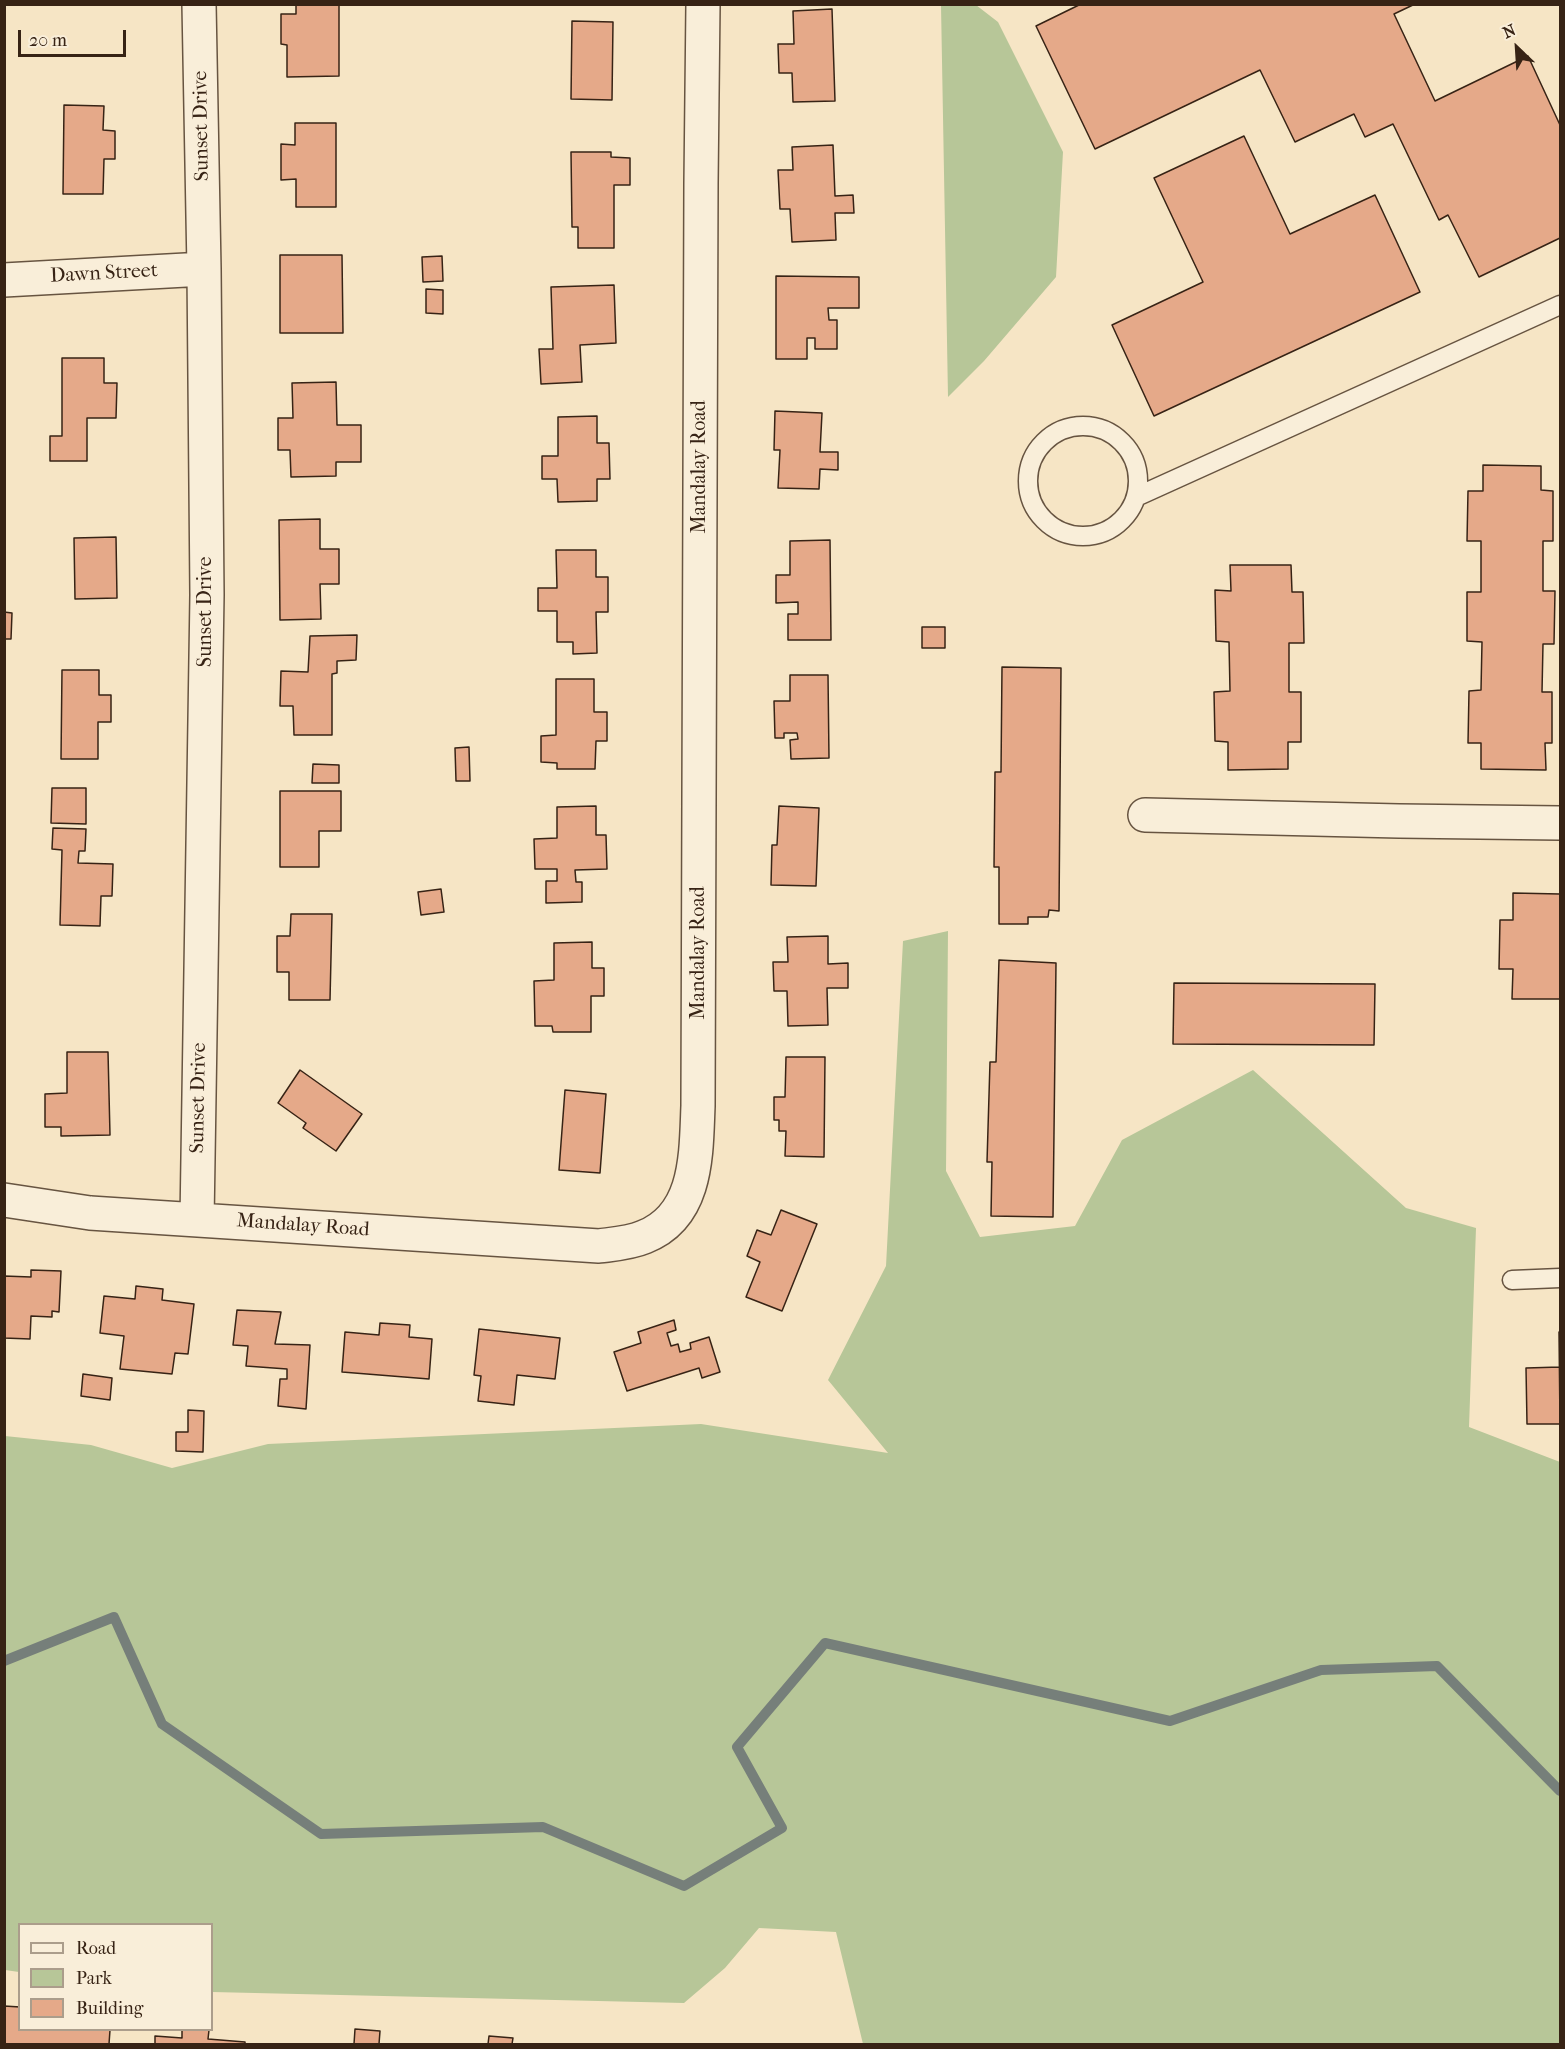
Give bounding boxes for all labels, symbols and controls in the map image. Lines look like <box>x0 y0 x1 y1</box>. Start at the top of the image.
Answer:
scale bar <box>21 18 129 56</box>
north arrow <box>1487 18 1547 78</box>
text: N <box>1500 20 1519 42</box>
text: 20 m <box>29 30 67 51</box>
street label: Sunset Drive <box>189 70 215 182</box>
street label: Dawn Street <box>50 259 158 289</box>
street label: Mandalay Road <box>688 400 712 534</box>
street label: Sunset Drive <box>194 557 218 667</box>
street label: Mandalay Road <box>687 886 711 1020</box>
street label: Sunset Drive <box>186 1042 212 1154</box>
street label: Mandalay Road <box>236 1209 370 1243</box>
legend <box>18 1923 213 2031</box>
text: Road <box>76 1938 116 1959</box>
text: Park <box>76 1968 112 1989</box>
text: Building <box>76 1998 143 2019</box>

